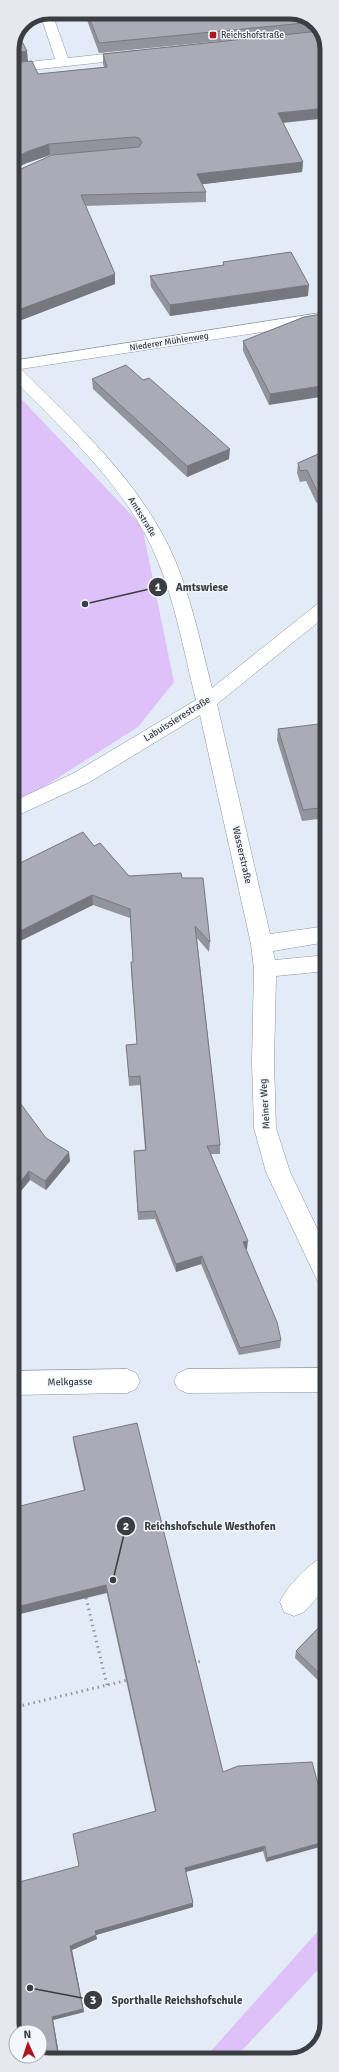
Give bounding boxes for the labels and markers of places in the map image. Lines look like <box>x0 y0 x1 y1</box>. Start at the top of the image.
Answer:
marker: Reichshofstraße <box>208 30 218 40</box>
place label: Reichshofstraße <box>221 30 284 41</box>
callout: Amtswiese <box>148 575 237 598</box>
callout: Reichshofschule Westhofen <box>116 1514 284 1537</box>
callout: Sporthalle Reichshofschule <box>83 1988 250 2011</box>

